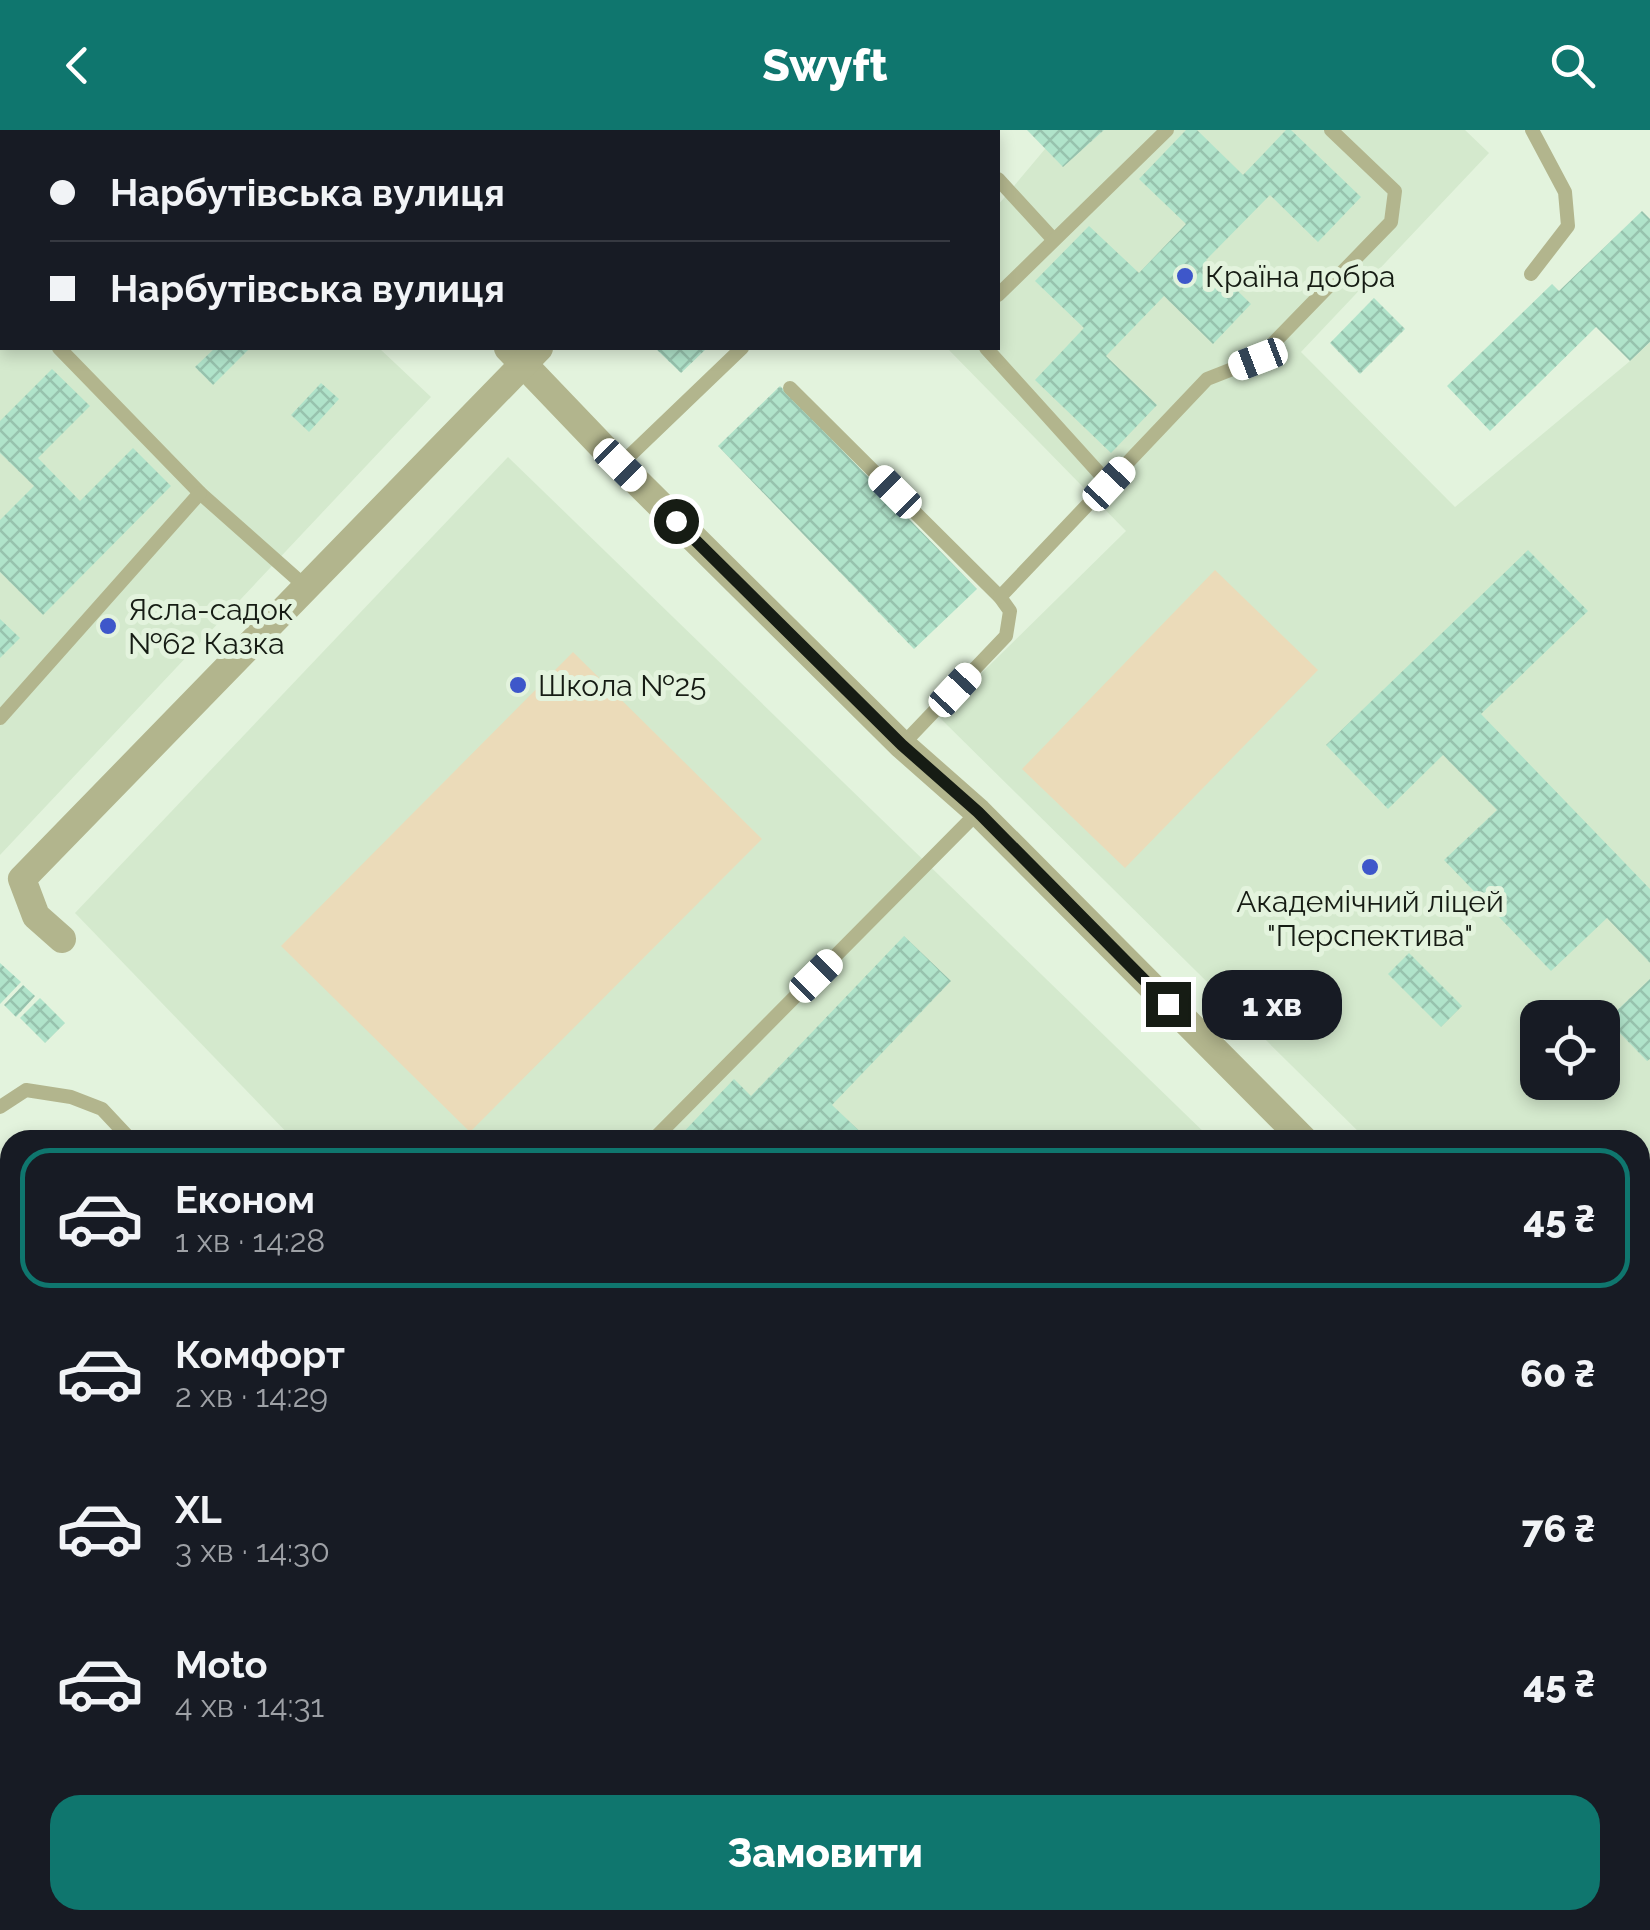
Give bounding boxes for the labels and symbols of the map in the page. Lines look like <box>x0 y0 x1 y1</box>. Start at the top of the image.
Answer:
place label: Країна добра <box>1205 259 1395 294</box>
marker: Країна добра <box>1174 265 1196 287</box>
car <box>1225 334 1291 384</box>
car <box>588 433 652 497</box>
car <box>1078 452 1140 516</box>
car <box>863 460 927 524</box>
route start <box>654 499 699 544</box>
place label: Ясла-садок №62 Казка <box>128 592 293 661</box>
marker: Ясла-садок №62 Казка <box>97 615 119 637</box>
car <box>924 658 986 722</box>
place label: Школа №25 <box>538 668 706 703</box>
marker: Школа №25 <box>507 674 529 696</box>
marker: Академічний ліцей "Перспектива" <box>1359 856 1381 878</box>
place label: Академічний ліцей "Перспектива" <box>1236 884 1504 953</box>
car <box>784 944 848 1008</box>
callout: 1 хв <box>1203 969 1343 1039</box>
route end <box>1146 982 1191 1027</box>

